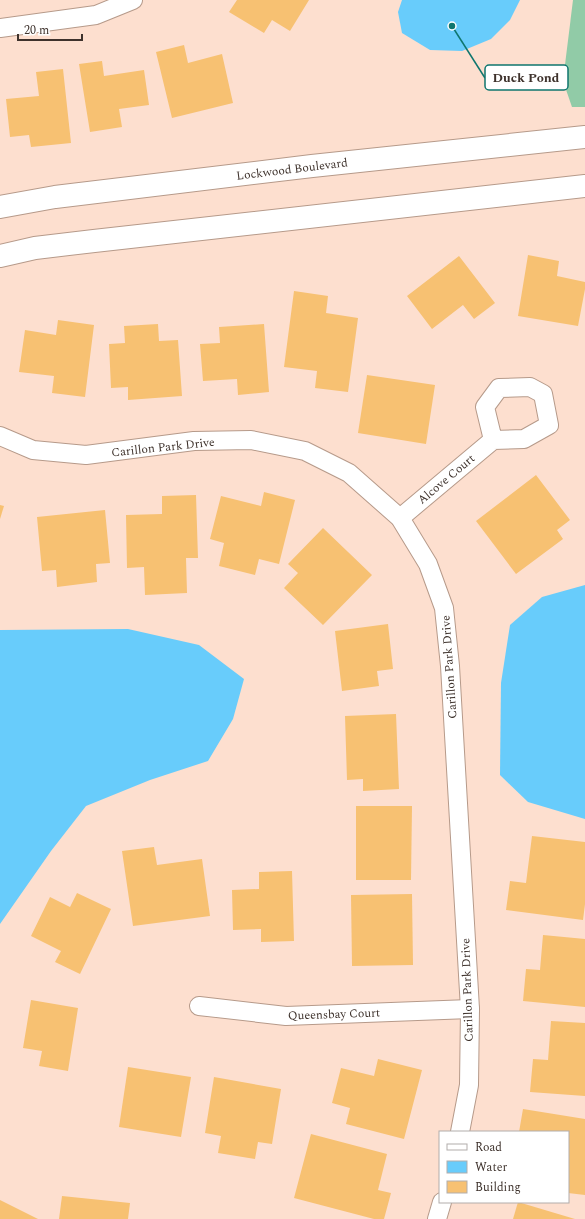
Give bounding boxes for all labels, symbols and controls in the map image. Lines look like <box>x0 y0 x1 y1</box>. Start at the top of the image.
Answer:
scale bar <box>18 16 82 42</box>
text: 20 m <box>24 21 49 40</box>
callout: Duck Pond <box>485 65 568 90</box>
text: Duck Pond <box>493 68 560 88</box>
street label: Lockwood Boulevard <box>235 153 349 186</box>
street label: Carillon Park Drive <box>110 433 216 462</box>
street label: Alcove Court <box>413 450 479 509</box>
street label: Carillon Park Drive <box>436 614 463 719</box>
street label: Carillon Park Drive <box>456 938 479 1042</box>
street label: Queensbay Court <box>288 1003 381 1026</box>
legend <box>439 1131 569 1203</box>
text: Road <box>475 1138 502 1157</box>
text: Water <box>475 1158 507 1177</box>
text: Building <box>475 1178 521 1197</box>

